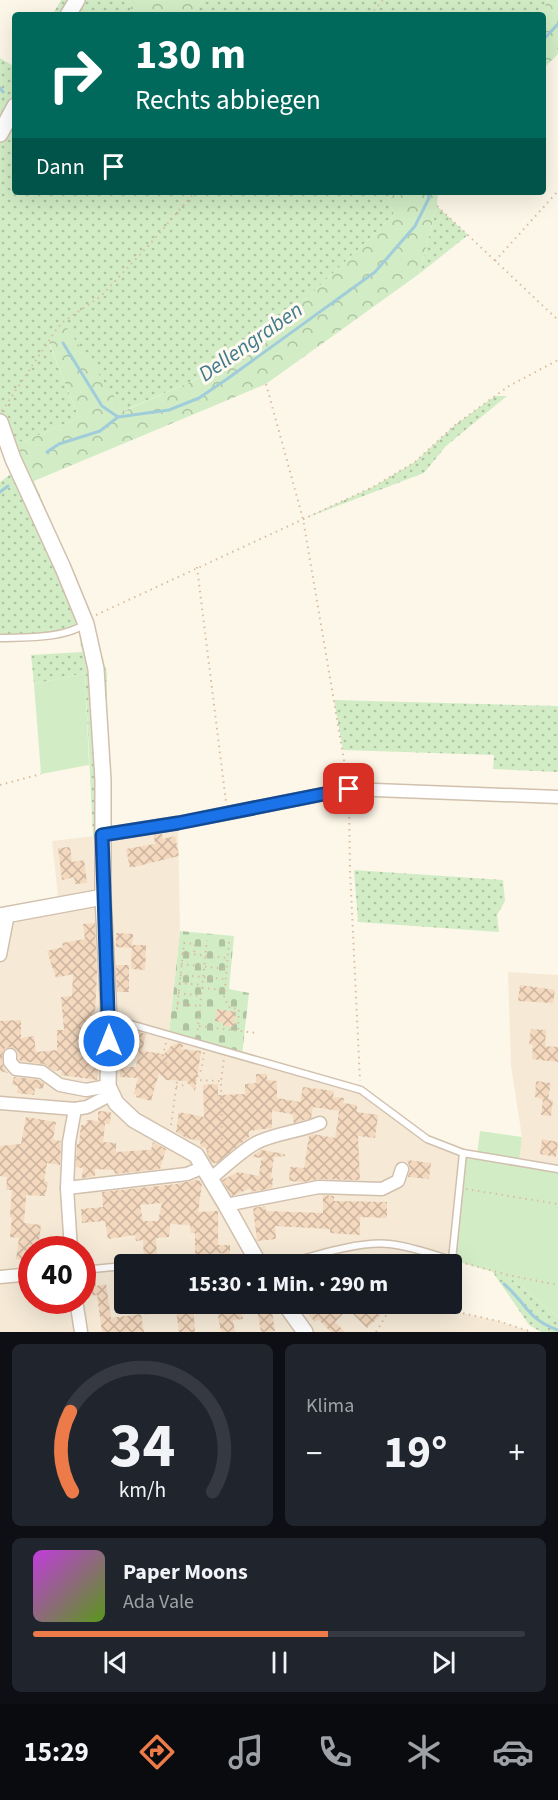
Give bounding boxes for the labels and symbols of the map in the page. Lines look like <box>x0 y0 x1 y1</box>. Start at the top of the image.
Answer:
water label: Dellengraben <box>192 294 309 390</box>
pin <box>323 763 374 814</box>
position arrow <box>77 1009 141 1073</box>
speed limit sign: 40 <box>18 1236 96 1314</box>

